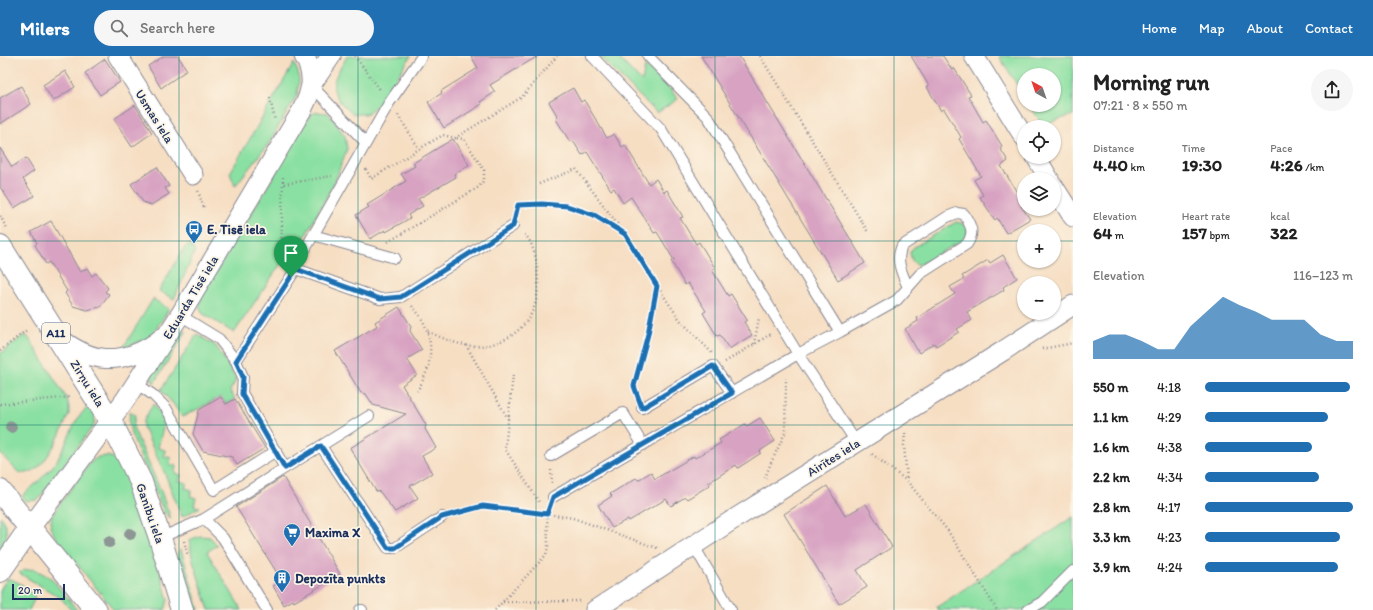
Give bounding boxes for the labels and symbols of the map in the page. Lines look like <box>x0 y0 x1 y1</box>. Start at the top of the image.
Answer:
north arrow <box>1017 68 1061 112</box>
street label: Usmas iela <box>132 87 177 146</box>
bus stop icon: E. Tisē iela <box>184 219 204 244</box>
place label: E. Tisē iela <box>207 222 266 237</box>
pin <box>274 236 308 277</box>
street label: Eduarda Tisē iela <box>159 252 221 342</box>
road number: A11 <box>42 323 70 343</box>
street label: Zirņu iela <box>67 357 108 410</box>
street label: Airītes iela <box>804 435 863 480</box>
street label: Ganību iela <box>133 481 168 546</box>
supermarket icon: Maxima X <box>282 522 302 547</box>
place label: Maxima X <box>305 525 361 540</box>
building icon: Depozīta punkts <box>272 568 292 593</box>
place label: Depozīta punkts <box>295 571 386 587</box>
scale bar <box>12 582 65 601</box>

